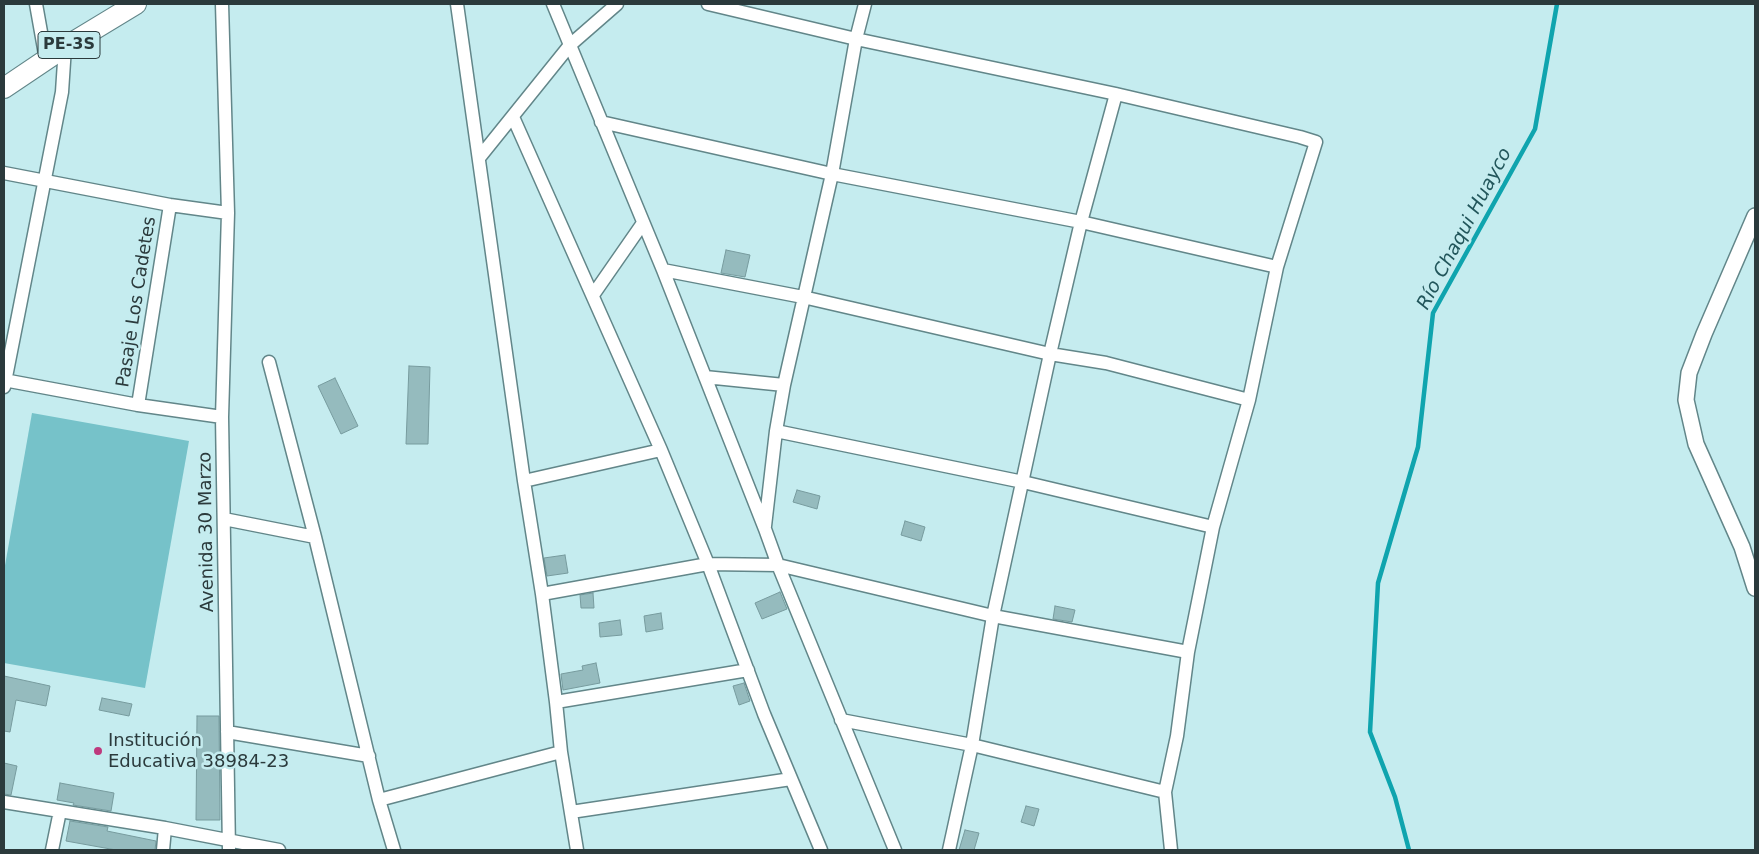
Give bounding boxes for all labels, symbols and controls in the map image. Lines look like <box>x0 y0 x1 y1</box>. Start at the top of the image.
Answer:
road number: PE-3S <box>38 32 100 58</box>
water label: Río Chaqui Huayco <box>1413 144 1517 314</box>
street label: Pasaje Los Cadetes <box>113 215 161 389</box>
street label: Avenida 30 Marzo <box>195 452 219 612</box>
place label: Institución Educativa 38984-23 <box>108 730 289 772</box>
marker: Institución Educativa 38984-23 <box>92 745 104 757</box>

